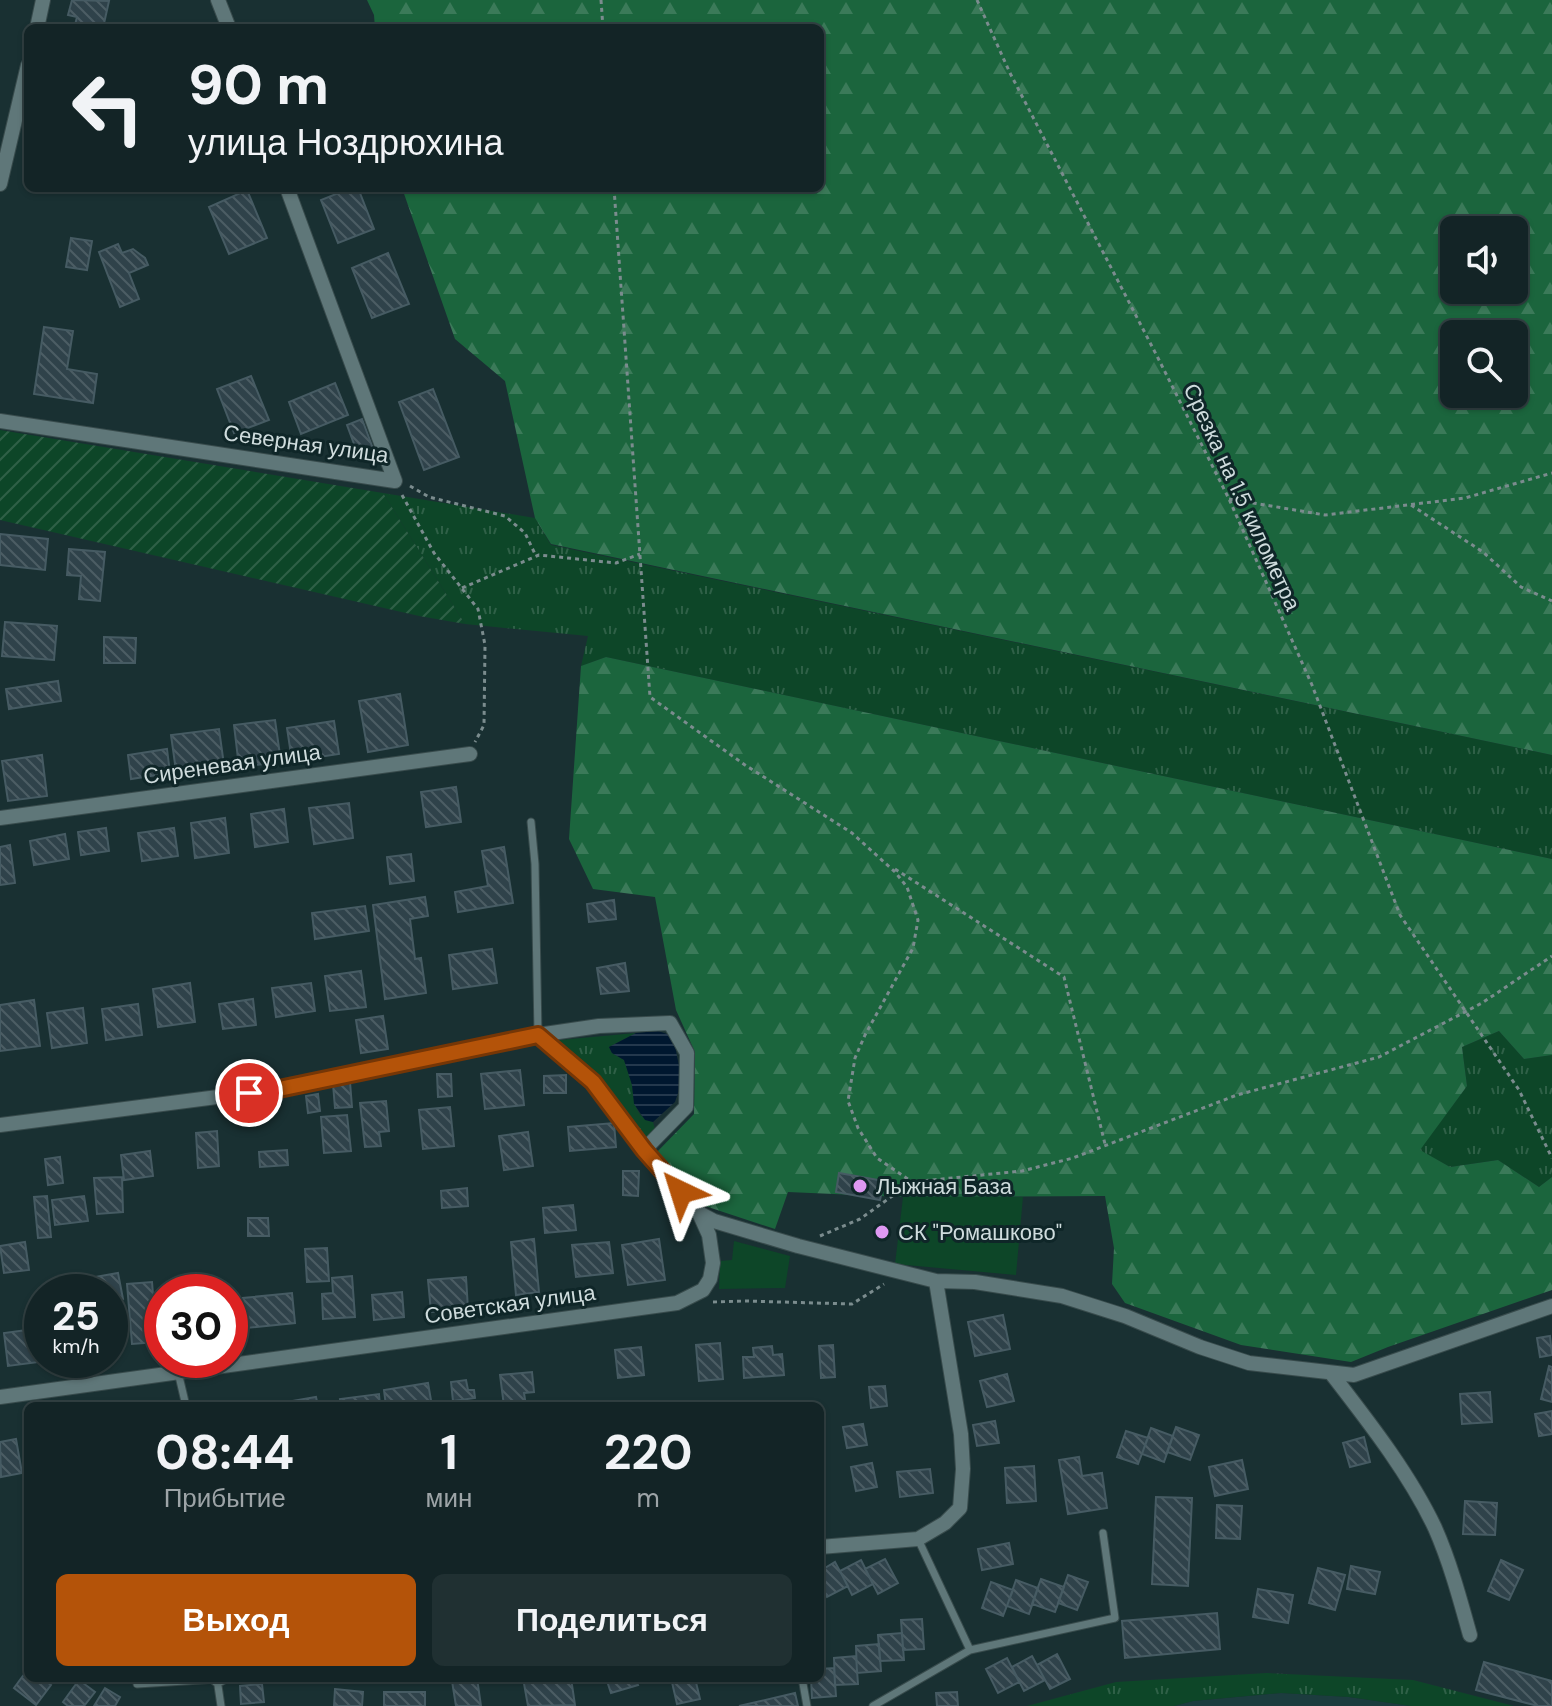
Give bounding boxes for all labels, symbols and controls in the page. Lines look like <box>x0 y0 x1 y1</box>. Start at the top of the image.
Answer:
text: 90 m <box>188 48 329 121</box>
icon: left <box>56 56 160 160</box>
text: улица Ноздрюхина <box>188 119 504 166</box>
map controls <box>1440 216 1528 408</box>
button: sound <box>1440 216 1528 304</box>
button: search <box>1440 320 1528 408</box>
street label: Срезка на 1.5 километра <box>1177 379 1308 616</box>
street label: Северная улица <box>221 418 391 470</box>
street label: Сиреневая улица <box>141 737 323 791</box>
pin <box>215 1059 283 1127</box>
icon: arrive <box>227 1071 271 1115</box>
position arrow <box>639 1150 723 1234</box>
place label: Лыжная База <box>876 1172 1013 1201</box>
marker: Лыжная База <box>851 1177 869 1195</box>
place label: СК "Ромашково" <box>898 1218 1062 1247</box>
marker: СК "Ромашково" <box>873 1223 891 1241</box>
speed limit sign: 30 <box>144 1274 248 1378</box>
street label: Советская улица <box>423 1278 598 1330</box>
text: 25 <box>52 1290 100 1342</box>
text: km/h <box>52 1333 100 1359</box>
text: 08:44 <box>155 1421 294 1484</box>
text: 1 <box>440 1421 458 1484</box>
text: 220 <box>604 1421 693 1484</box>
text: Прибытие <box>164 1481 286 1515</box>
text: мин <box>426 1481 472 1515</box>
text: m <box>637 1481 660 1515</box>
button: Выход <box>56 1574 416 1666</box>
button: Поделиться <box>432 1574 792 1666</box>

